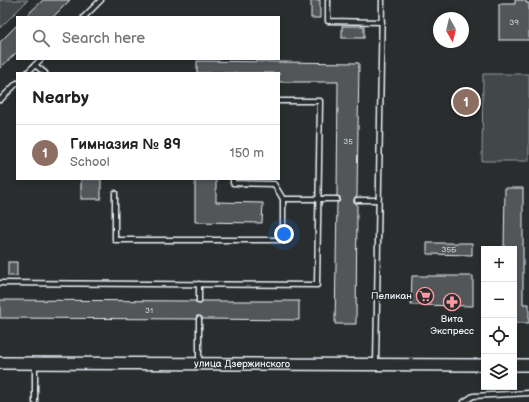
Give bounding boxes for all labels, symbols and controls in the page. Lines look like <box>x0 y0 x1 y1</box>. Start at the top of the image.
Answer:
north arrow <box>433 12 469 48</box>
search box <box>16 16 280 60</box>
house number: 39 <box>509 18 519 27</box>
icon: search <box>30 27 52 49</box>
text: Search here <box>62 29 145 48</box>
pin: 1 <box>453 87 479 117</box>
text: Nearby <box>32 88 89 108</box>
text: Гимназия № 89 <box>70 135 181 154</box>
house number: 35 <box>343 137 353 146</box>
text: 1 <box>42 145 48 161</box>
text: 150 m <box>230 145 264 161</box>
text: School <box>70 154 110 170</box>
your location <box>274 224 294 244</box>
house number: 35Б <box>441 245 457 254</box>
map controls <box>481 246 517 390</box>
button: + <box>481 246 517 282</box>
button: − <box>481 282 517 318</box>
supermarket icon: Пеликан <box>415 286 435 306</box>
place label: Пеликан <box>371 290 412 302</box>
pharmacy icon: Вита Экспресс <box>442 292 462 312</box>
house number: 31 <box>145 306 153 315</box>
place label: Вита Экспресс <box>430 313 474 337</box>
button: locate <box>481 318 517 354</box>
button: layers <box>481 354 517 390</box>
street label: улица Дзержинского <box>194 358 290 370</box>

